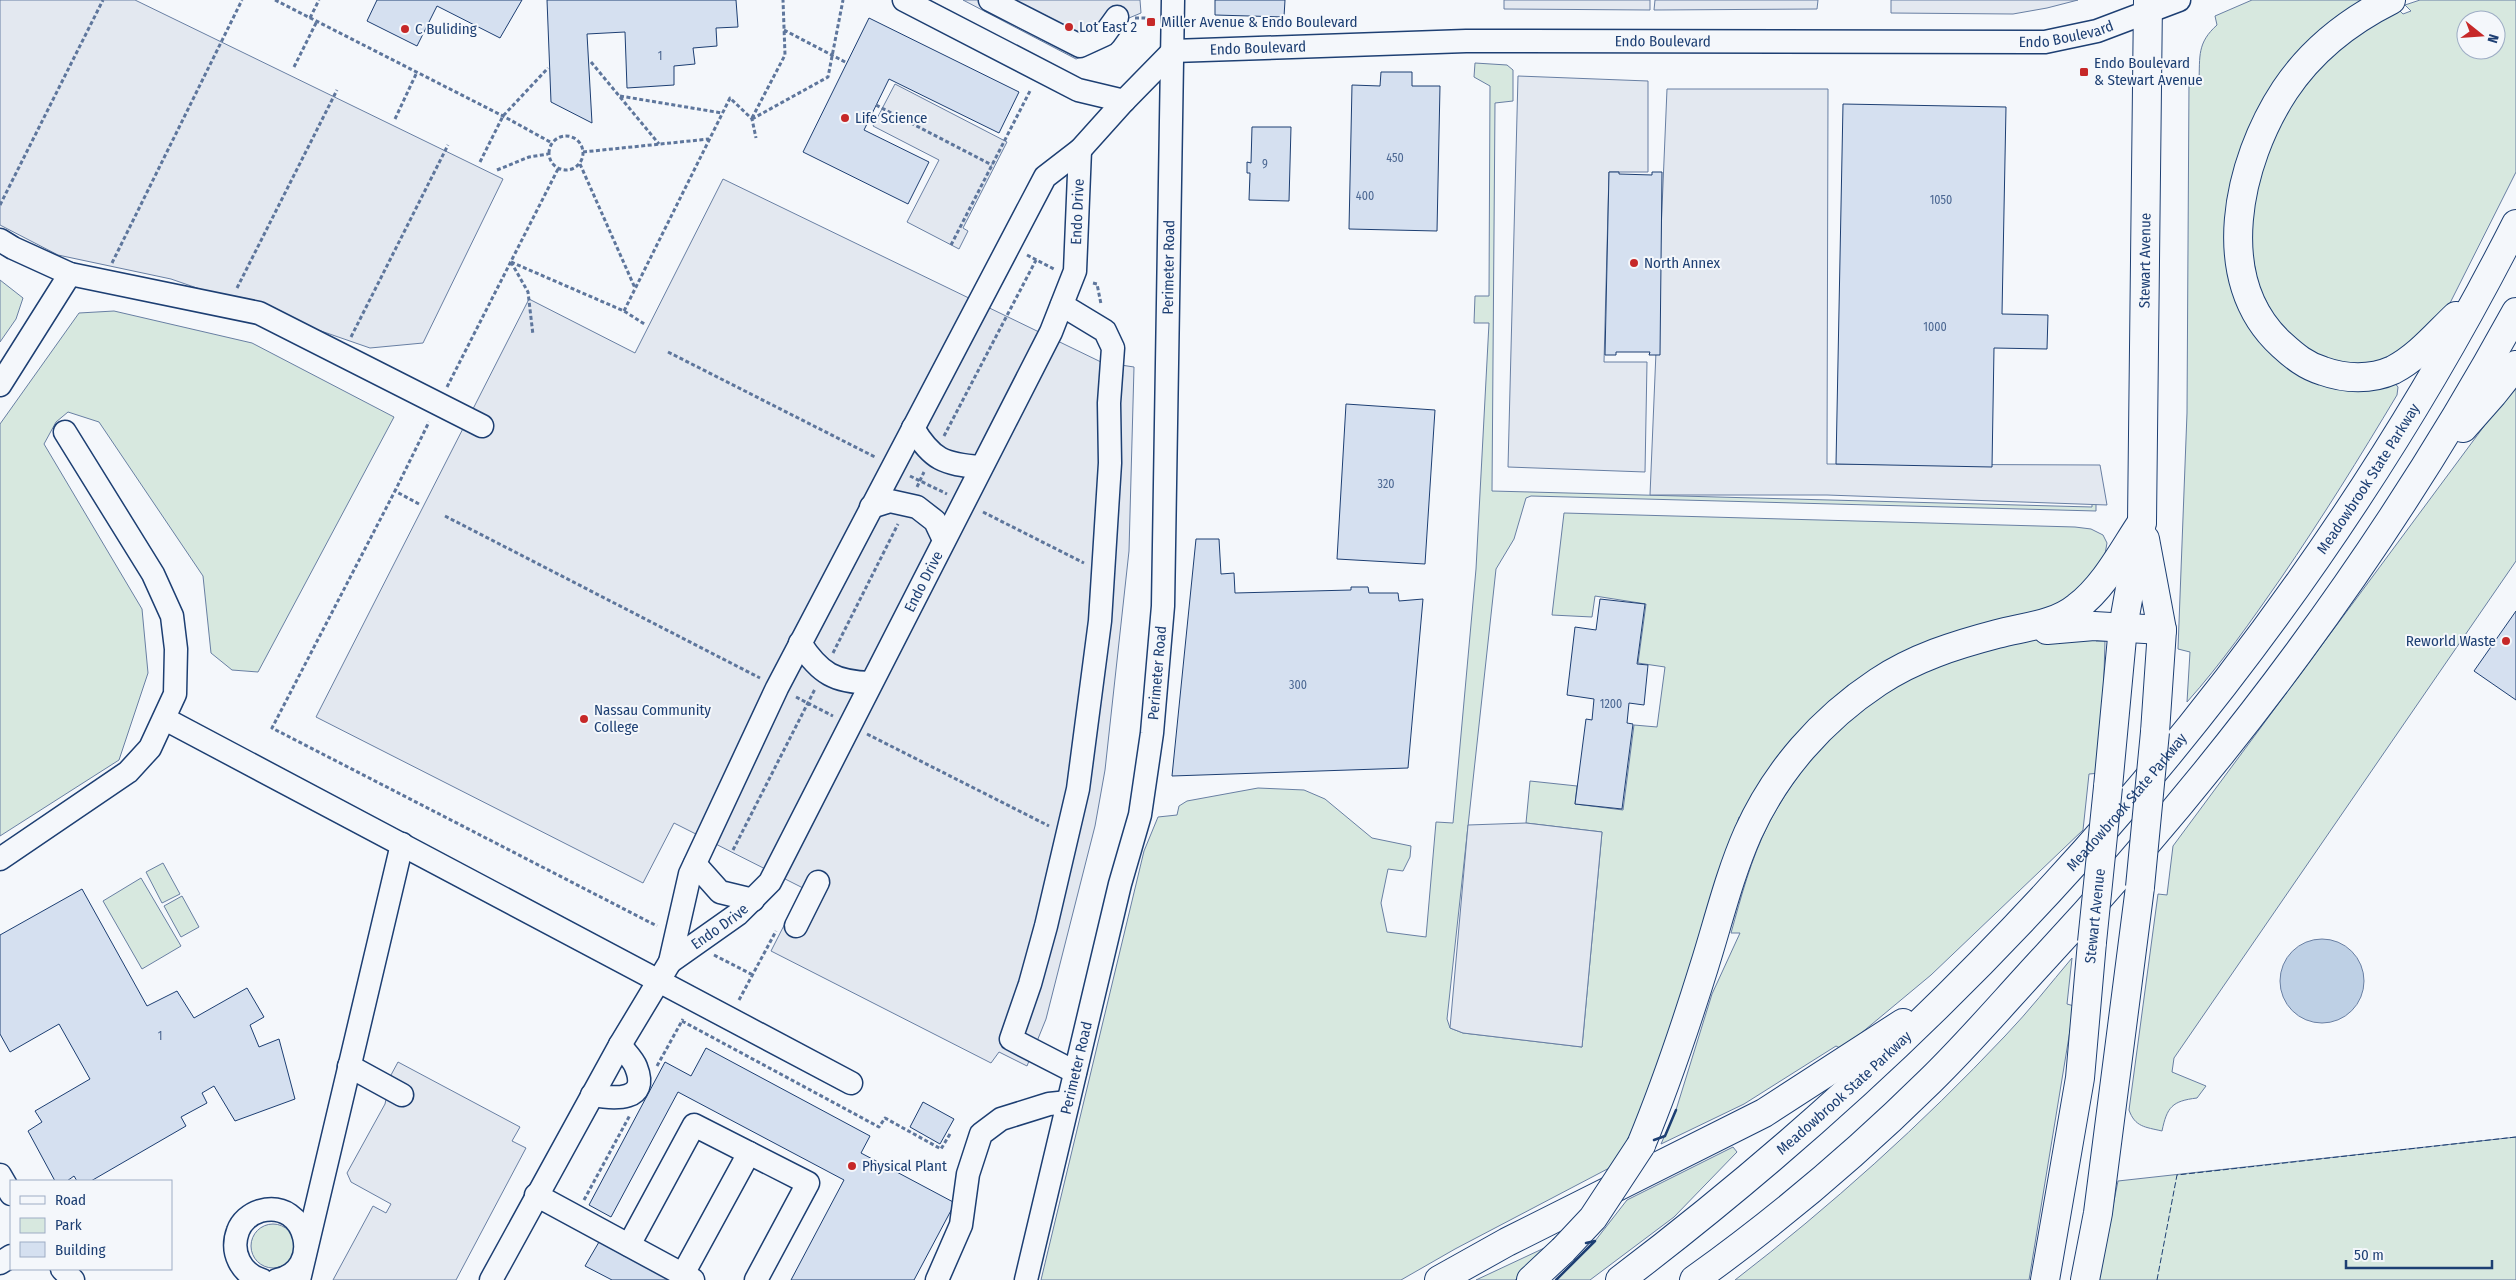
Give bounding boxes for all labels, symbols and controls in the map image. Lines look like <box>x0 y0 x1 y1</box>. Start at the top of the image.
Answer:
north arrow <box>2456 10 2506 60</box>
place label: Miller Avenue & Endo Boulevard <box>1161 13 1358 31</box>
marker: Miller Avenue & Endo Boulevard <box>1145 16 1157 28</box>
street label: Endo Boulevard <box>2019 17 2116 52</box>
place label: Lot East 2 <box>1079 18 1138 36</box>
place label: C Buliding <box>415 20 477 38</box>
marker: Lot East 2 <box>1063 21 1075 33</box>
marker: C Buliding <box>399 23 411 35</box>
street label: Endo Boulevard <box>1615 32 1711 50</box>
text: N <box>2484 32 2502 45</box>
street label: Endo Boulevard <box>1210 37 1306 59</box>
house number: 1 <box>658 49 662 63</box>
place label: Endo Boulevard & Stewart Avenue <box>2094 54 2203 89</box>
marker: Endo Boulevard & Stewart Avenue <box>2078 66 2090 78</box>
place label: Life Science <box>855 109 927 127</box>
marker: Life Science <box>839 112 851 124</box>
house number: 450 <box>1386 151 1404 165</box>
house number: 9 <box>1262 157 1268 171</box>
street label: Endo Drive <box>1067 178 1088 245</box>
house number: 400 <box>1356 189 1374 203</box>
house number: 1050 <box>1930 193 1952 207</box>
street label: Stewart Avenue <box>2135 213 2155 308</box>
street label: Perimeter Road <box>1159 220 1178 315</box>
place label: North Annex <box>1644 254 1721 272</box>
marker: North Annex <box>1628 257 1640 269</box>
house number: 1000 <box>1923 320 1947 334</box>
street label: Meadowbrook State Parkway <box>2313 400 2424 557</box>
house number: 320 <box>1378 477 1394 491</box>
street label: Endo Drive <box>901 548 947 615</box>
street label: Perimeter Road <box>1144 625 1170 721</box>
place label: Reworld Waste <box>2406 632 2496 650</box>
marker: Reworld Waste <box>2500 635 2512 647</box>
house number: 300 <box>1289 678 1307 692</box>
house number: 1200 <box>1600 697 1622 711</box>
place label: Nassau Community College <box>594 701 711 736</box>
marker: Nassau Community College <box>578 713 590 725</box>
street label: Meadowbrook State Parkway <box>2063 729 2191 875</box>
street label: Stewart Avenue <box>2081 868 2109 964</box>
street label: Endo Drive <box>688 900 752 953</box>
street label: Perimeter Road <box>1057 1020 1096 1116</box>
street label: Meadowbrook State Parkway <box>1773 1027 1915 1158</box>
house number: 1 <box>158 1029 162 1043</box>
place label: Physical Plant <box>862 1157 947 1175</box>
marker: Physical Plant <box>846 1160 858 1172</box>
legend <box>10 1180 172 1270</box>
text: Road <box>55 1191 86 1209</box>
text: Park <box>55 1216 82 1234</box>
scale bar <box>2346 1238 2492 1270</box>
text: Building <box>55 1241 106 1259</box>
text: 50 m <box>2354 1246 2384 1264</box>

